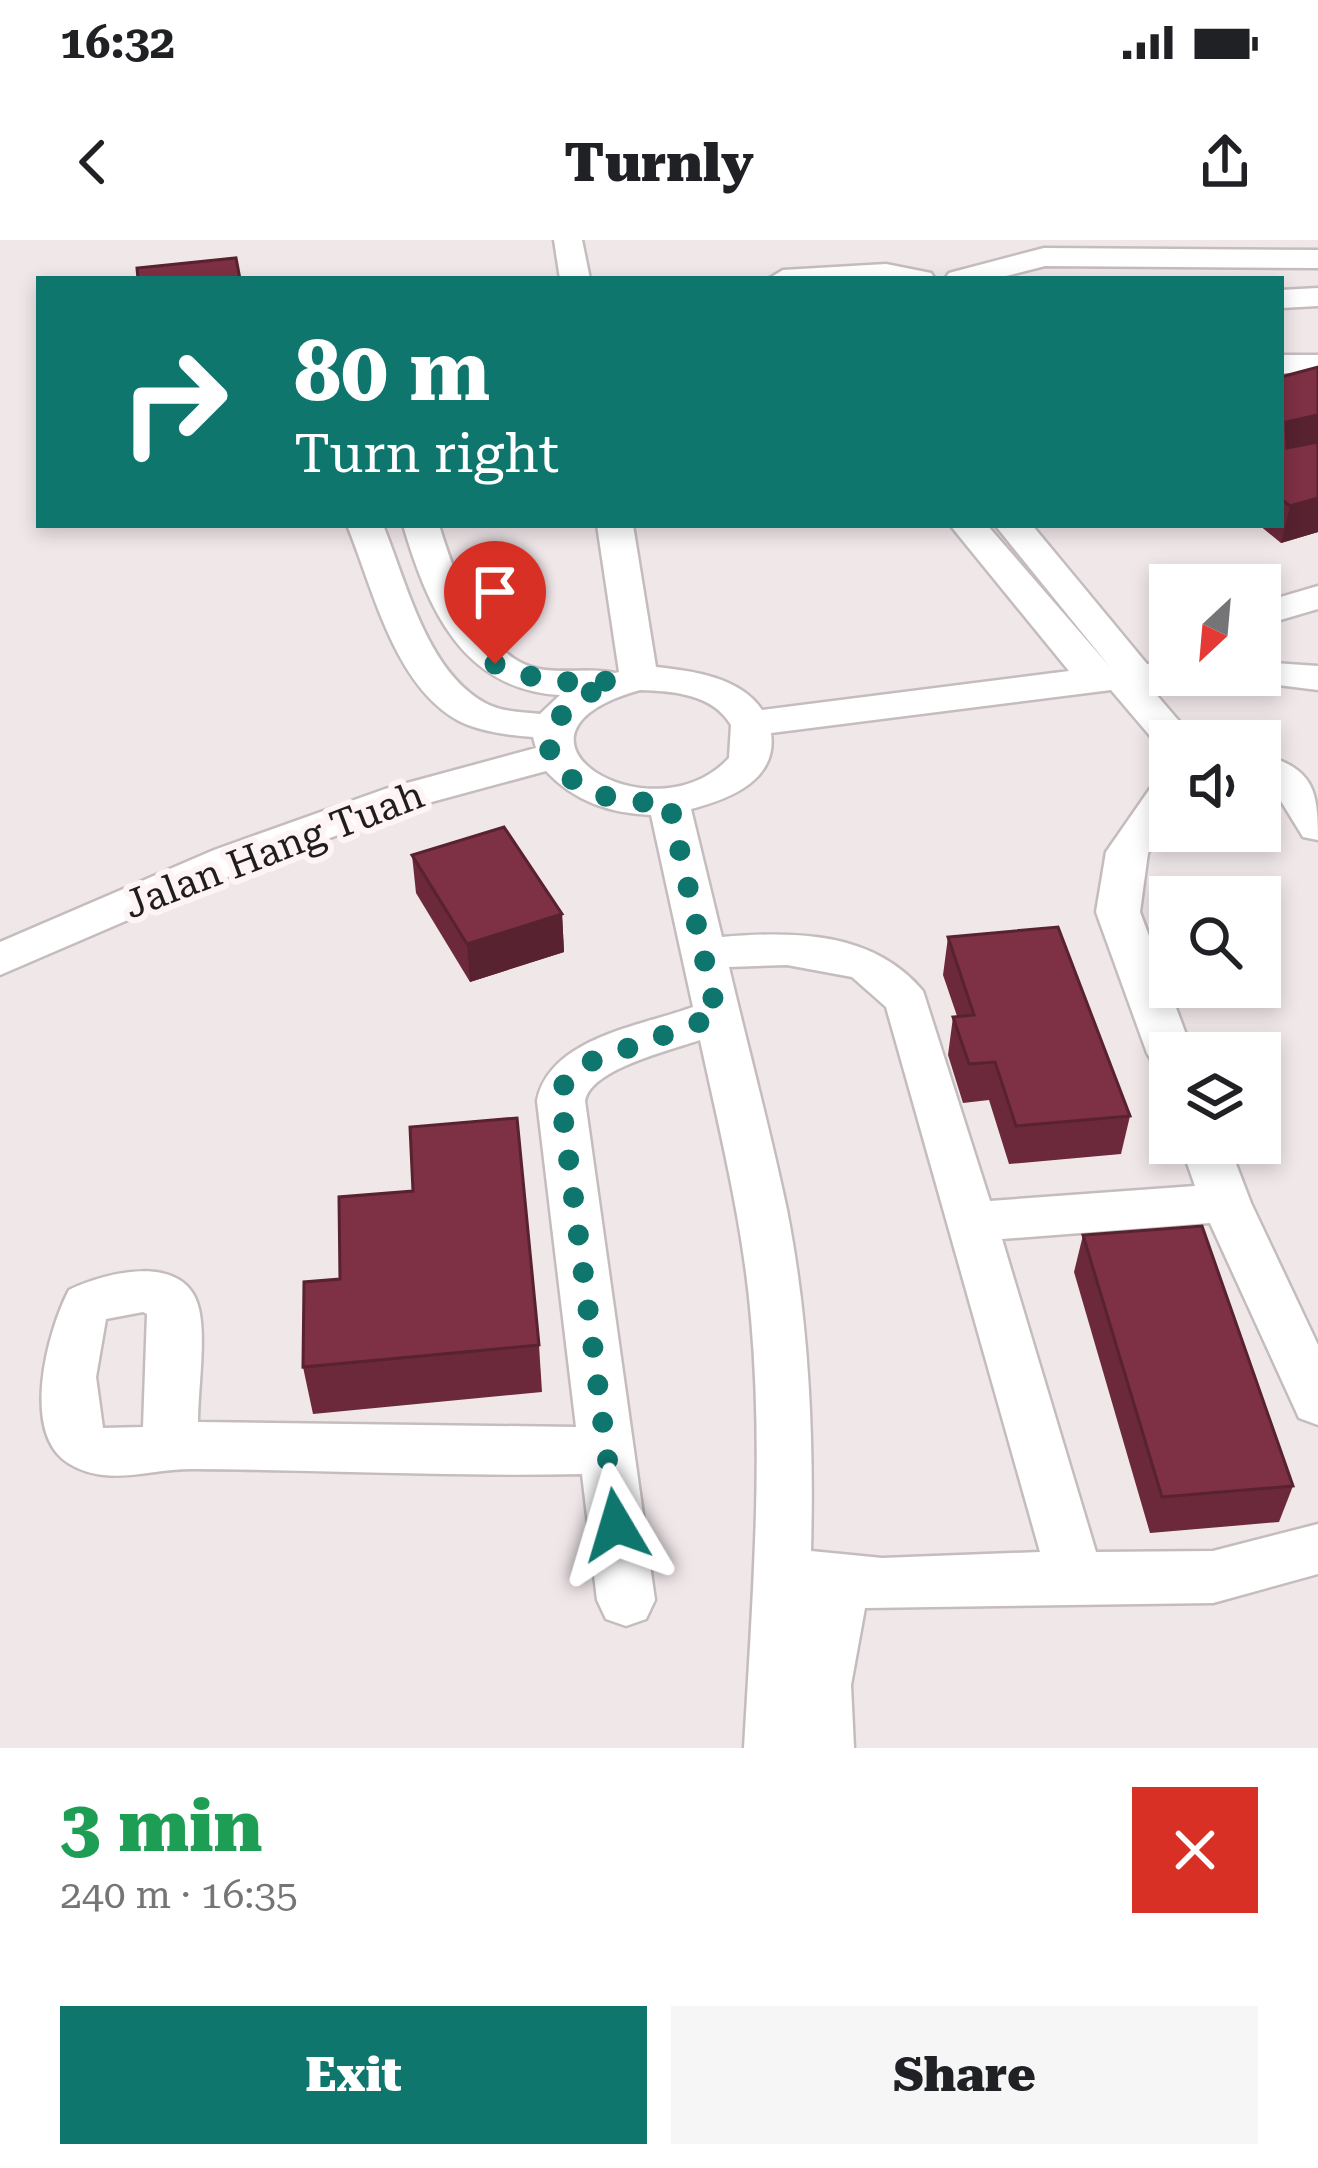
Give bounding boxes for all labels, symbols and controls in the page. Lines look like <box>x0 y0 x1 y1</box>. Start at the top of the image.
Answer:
text: 16:32 <box>60 16 175 69</box>
icon: back <box>60 129 126 195</box>
icon: share <box>1192 129 1258 195</box>
text: Turnly <box>564 131 754 194</box>
text: 80 m <box>294 322 490 420</box>
icon: right <box>96 324 252 480</box>
text: Turn right <box>294 422 559 485</box>
pin <box>444 541 546 664</box>
icon: arrive <box>462 559 528 625</box>
north arrow <box>1149 564 1281 696</box>
map controls <box>1149 564 1281 1164</box>
button: sound <box>1149 720 1281 852</box>
street label: Jalan Hang Tuah <box>118 772 430 928</box>
button: search <box>1149 876 1281 1008</box>
button: layers <box>1149 1032 1281 1164</box>
position arrow <box>553 1462 679 1588</box>
text: 3 min <box>60 1784 262 1869</box>
button: close <box>1132 1787 1258 1913</box>
text: 240 m · 16:35 <box>60 1872 298 1918</box>
button: Exit <box>60 2006 647 2144</box>
button: Share <box>671 2006 1258 2144</box>

